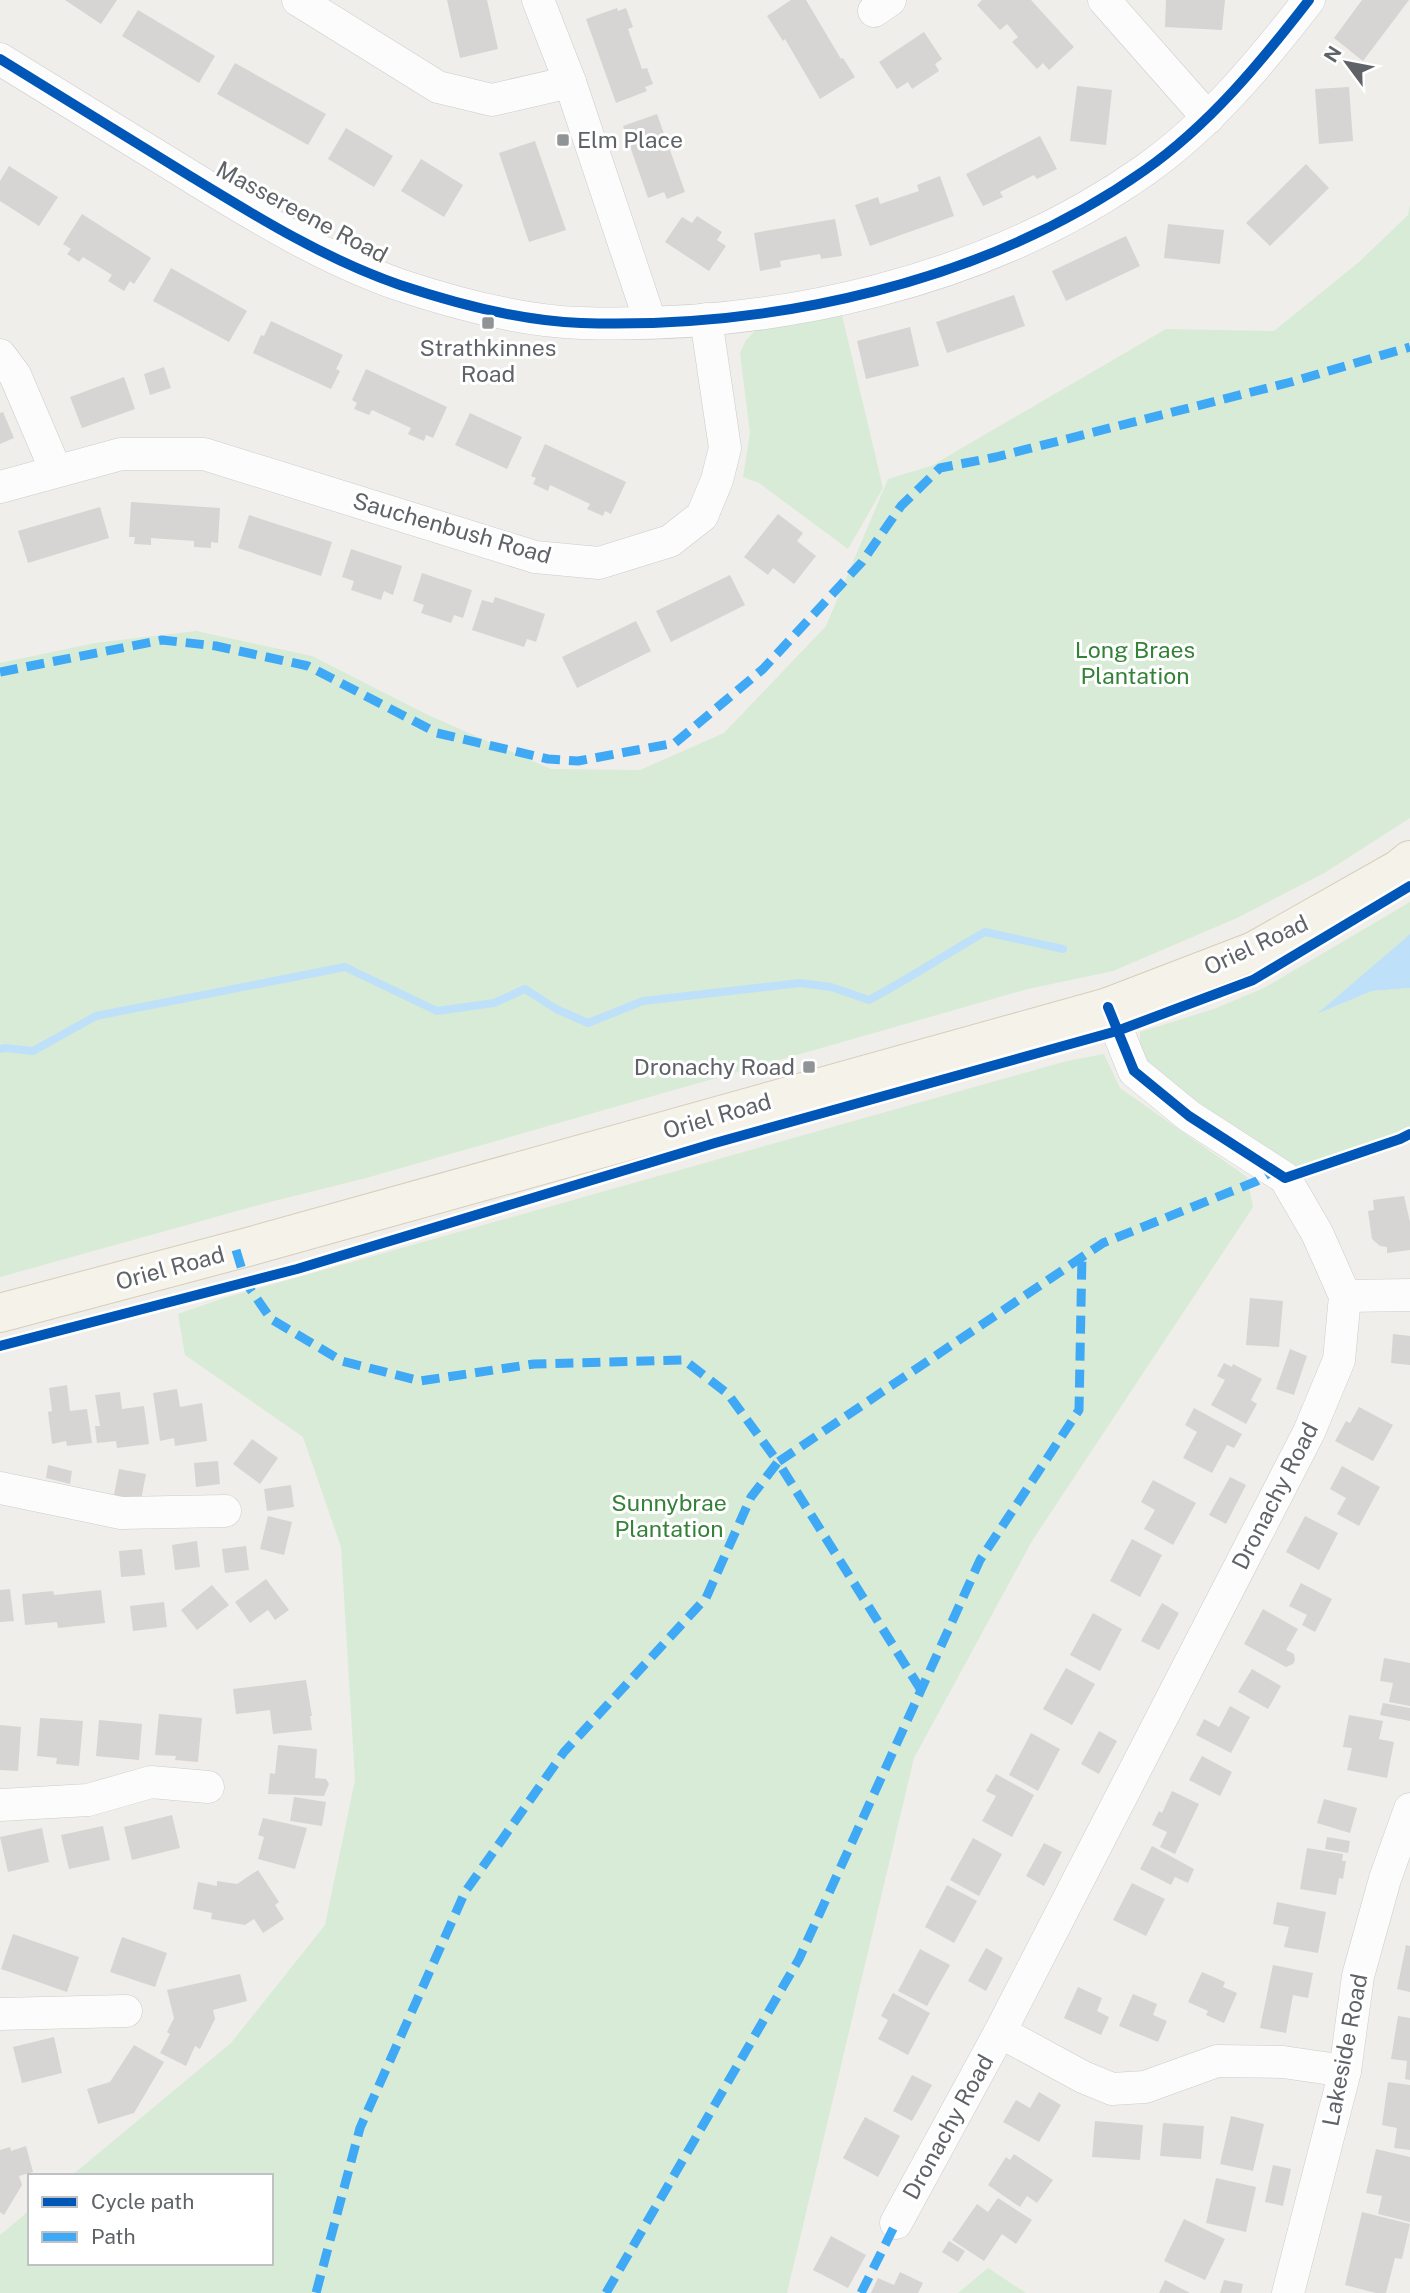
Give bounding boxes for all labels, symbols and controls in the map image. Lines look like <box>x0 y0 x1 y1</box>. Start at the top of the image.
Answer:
north arrow <box>1312 28 1382 98</box>
text: N <box>1319 42 1346 66</box>
place label: Elm Place <box>577 126 683 153</box>
marker: Elm Place <box>555 132 571 148</box>
street label: Massereene Road <box>212 155 393 268</box>
marker: Strathkinnes Road <box>480 315 496 331</box>
place label: Strathkinnes Road <box>420 334 556 387</box>
street label: Sauchenbush Road <box>350 486 555 569</box>
park label: Long Braes Plantation <box>1075 636 1195 689</box>
street label: Oriel Road <box>1200 909 1312 980</box>
place label: Dronachy Road <box>634 1053 795 1080</box>
marker: Dronachy Road <box>801 1059 817 1075</box>
street label: Oriel Road <box>660 1087 774 1144</box>
street label: Oriel Road <box>113 1240 227 1295</box>
street label: Dronachy Road <box>1226 1418 1323 1574</box>
park label: Sunnybrae Plantation <box>611 1489 727 1542</box>
street label: Lakeside Road <box>1316 1971 1373 2129</box>
street label: Dronachy Road <box>897 2050 998 2204</box>
legend <box>28 2174 273 2265</box>
text: Cycle path <box>91 2189 194 2214</box>
text: Path <box>91 2224 136 2249</box>

